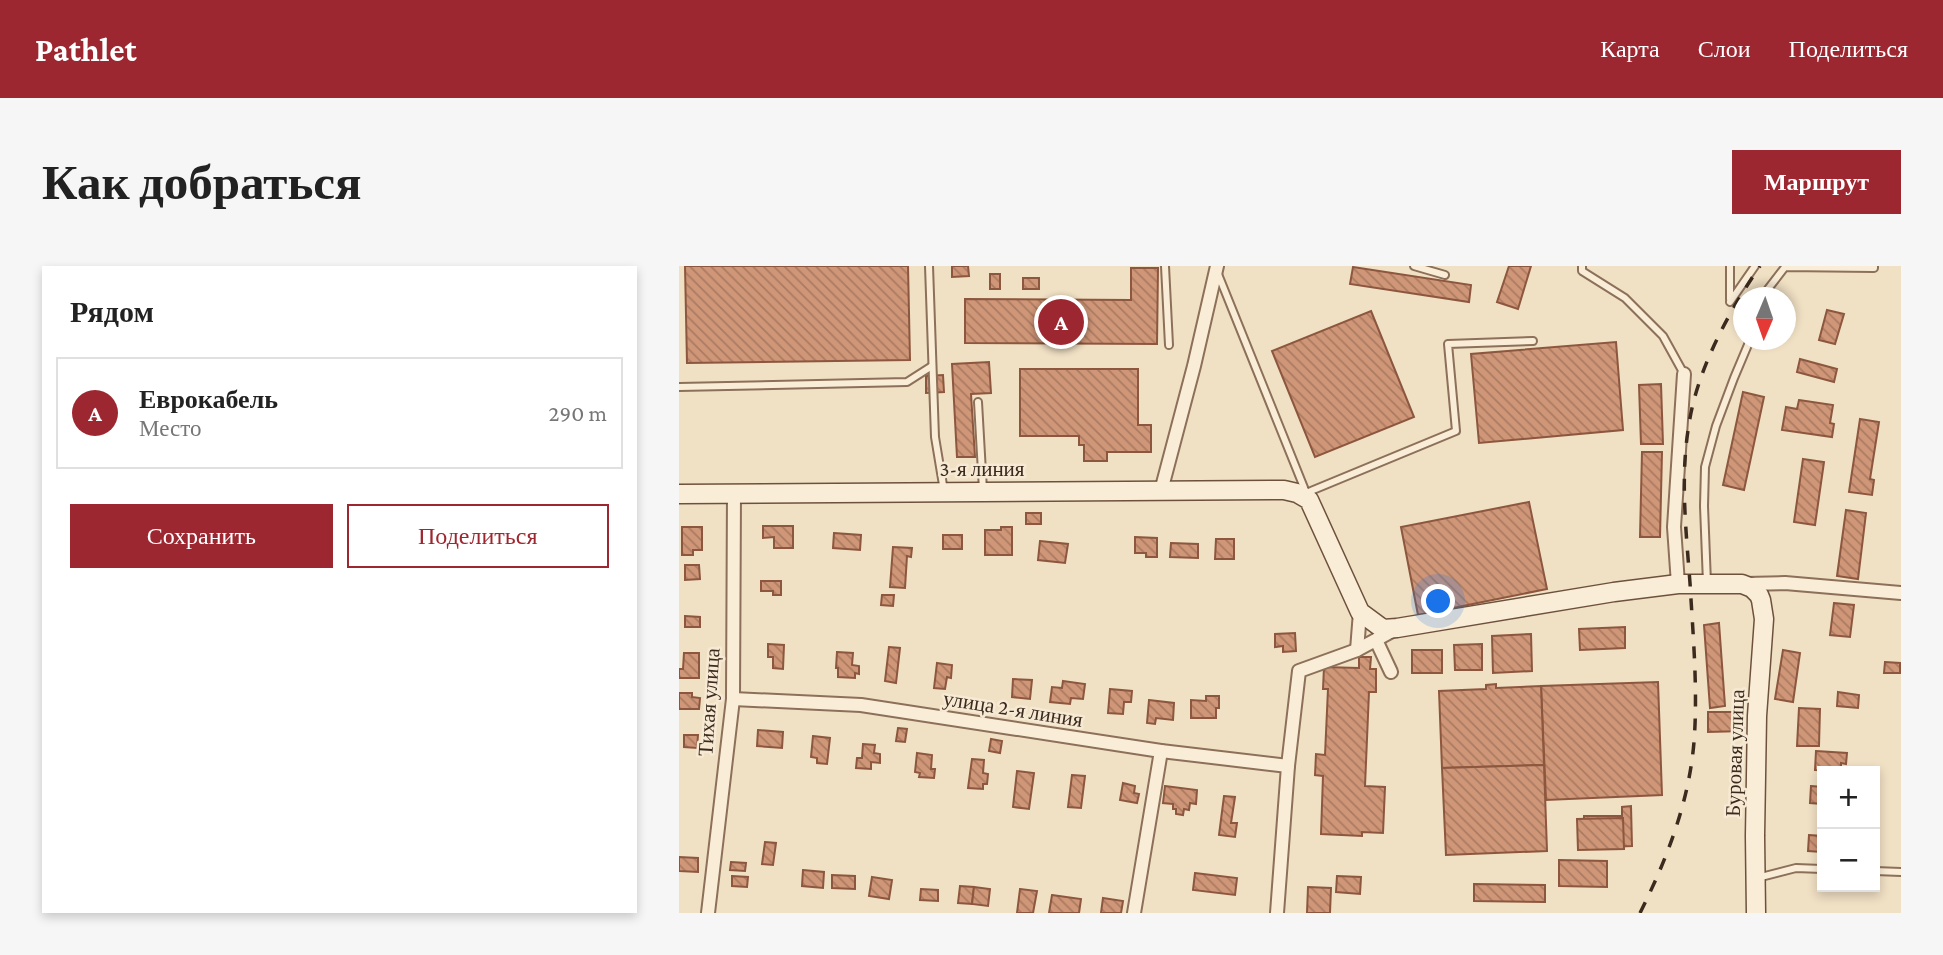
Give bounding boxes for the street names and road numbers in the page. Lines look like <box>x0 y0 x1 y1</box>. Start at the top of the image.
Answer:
street label: 3-я линия <box>939 457 1025 481</box>
street label: Тихая улица <box>693 646 725 757</box>
street label: улица 2-я линия <box>942 686 1085 732</box>
street label: Буровая улица <box>1721 688 1749 817</box>

